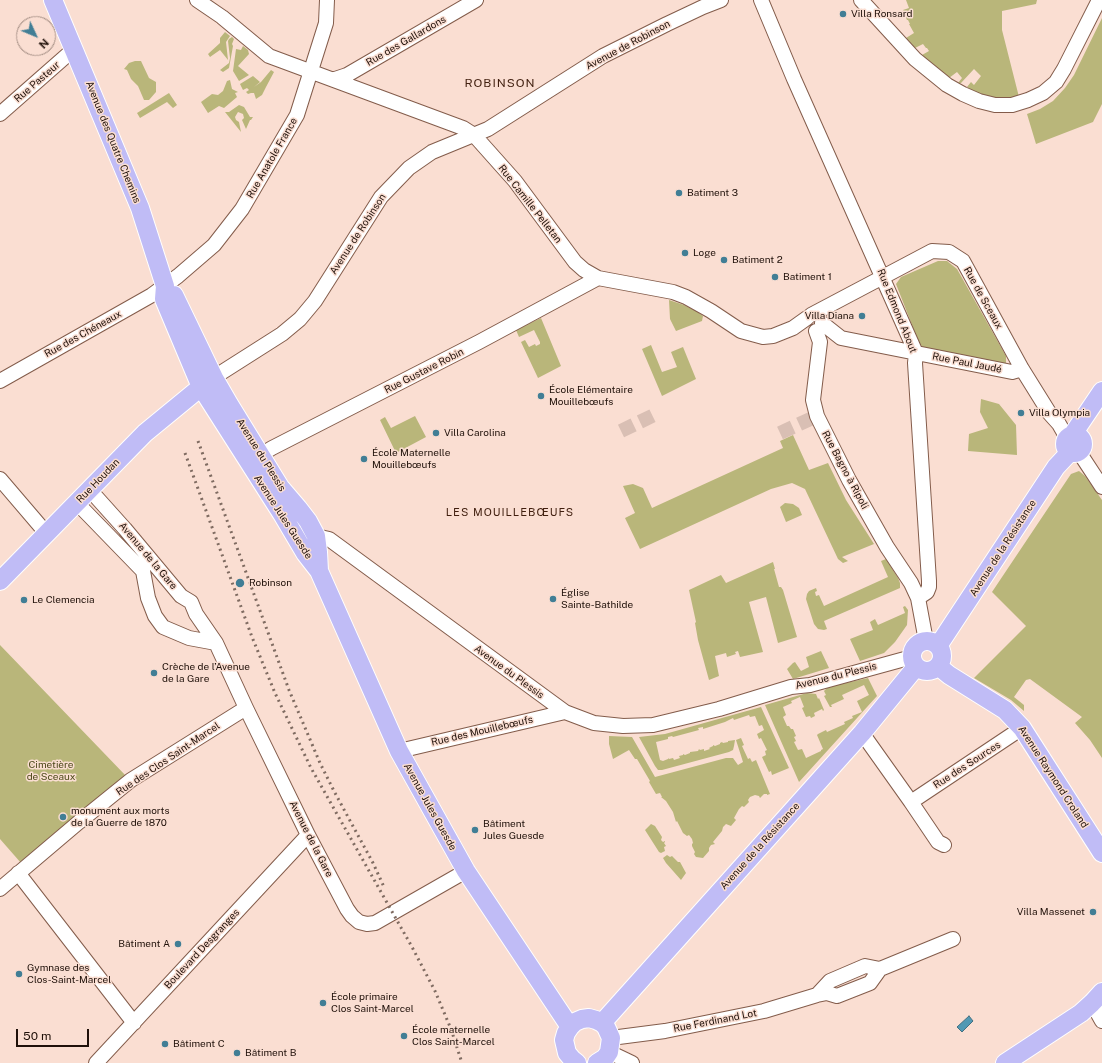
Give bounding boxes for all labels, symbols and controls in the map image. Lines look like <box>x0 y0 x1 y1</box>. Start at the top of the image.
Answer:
place label: Villa Ronsard <box>851 8 912 20</box>
marker: Villa Ronsard <box>838 9 848 19</box>
street label: Rue des Gallardons <box>364 13 448 69</box>
north arrow <box>16 16 56 56</box>
street label: Avenue de Robinson <box>584 18 672 72</box>
text: N <box>37 36 51 51</box>
street label: Rue Pasteur <box>12 59 62 105</box>
district label: ROBINSON <box>464 76 536 90</box>
street label: Avenue des Quatre Chemins <box>83 79 143 205</box>
street label: Rue Anatole France <box>244 116 300 200</box>
street label: Rue Camille Pelletan <box>496 162 564 246</box>
place label: Batiment 3 <box>687 187 738 199</box>
marker: Batiment 3 <box>674 188 684 198</box>
street label: Avenue de Robinson <box>327 191 389 277</box>
place label: Loge <box>693 247 716 259</box>
marker: Loge <box>680 248 690 258</box>
place label: Batiment 2 <box>732 254 783 266</box>
marker: Batiment 2 <box>719 255 729 265</box>
street label: Rue de Sceaux <box>961 265 1005 331</box>
street label: Rue Edmond About <box>875 267 919 355</box>
place label: Batiment 1 <box>783 271 832 283</box>
marker: Batiment 1 <box>770 272 780 282</box>
street label: Rue des Chéneaux <box>42 308 124 360</box>
place label: Villa Diana <box>805 310 854 322</box>
marker: Villa Diana <box>857 311 867 321</box>
street label: Rue Gustave Robin <box>382 346 466 396</box>
street label: Rue Paul Jaudé <box>931 350 1003 376</box>
place label: École Elémentaire Mouillebœufs <box>549 384 633 408</box>
marker: École Elémentaire Mouillebœufs <box>536 391 546 401</box>
place label: Villa Olympia <box>1029 407 1090 419</box>
marker: Villa Olympia <box>1016 408 1026 418</box>
street label: Avenue du Plessis <box>234 416 288 494</box>
place label: Villa Carolina <box>444 427 506 439</box>
marker: Villa Carolina <box>431 428 441 438</box>
street label: Rue Bagno à Ripoli <box>819 429 871 511</box>
place label: École Maternelle Mouillebœufs <box>372 447 450 470</box>
marker: École Maternelle Mouillebœufs <box>359 454 369 464</box>
street label: Rue Houdan <box>74 456 122 506</box>
street label: Avenue Jules Guesde <box>251 473 315 561</box>
street label: Avenue de la Résistance <box>967 497 1039 599</box>
district label: LES MOUILLEBŒUFS <box>446 506 574 520</box>
street label: Avenue de la Gare <box>116 520 180 592</box>
marker: Robinson <box>234 577 246 589</box>
place label: Robinson <box>249 577 292 589</box>
place label: Église Sainte-Bathilde <box>561 587 633 610</box>
place label: Le Clemencia <box>32 594 94 606</box>
marker: Église Sainte-Bathilde <box>548 594 558 604</box>
marker: Le Clemencia <box>19 595 29 605</box>
street label: Avenue du Plessis <box>472 643 546 701</box>
street label: Avenue du Plessis <box>794 660 878 692</box>
place label: Crèche de l’Avenue de la Gare <box>162 661 250 684</box>
marker: Crèche de l’Avenue de la Gare <box>149 668 159 678</box>
street label: Rue des Mouillebœufs <box>430 713 534 749</box>
street label: Rue des Clos Saint-Marcel <box>114 720 222 798</box>
street label: Avenue Raymond Croland <box>1015 724 1091 830</box>
street label: Rue des Sources <box>931 739 1003 791</box>
park label: Cimetière de Sceaux <box>27 759 75 782</box>
street label: Avenue Jules Guesde <box>401 761 459 853</box>
street label: Avenue de la Gare <box>287 799 335 879</box>
street label: Avenue de la Résistance <box>718 800 802 892</box>
place label: monument aux morts de la Guerre de 1870 <box>71 805 170 828</box>
marker: monument aux morts de la Guerre de 1870 <box>58 812 68 822</box>
place label: Bâtiment Jules Guesde <box>483 818 544 842</box>
marker: Bâtiment Jules Guesde <box>470 825 480 835</box>
place label: Villa Massenet <box>1017 906 1085 918</box>
street label: Boulevard Desgranges <box>162 907 242 991</box>
marker: Villa Massenet <box>1088 907 1098 917</box>
place label: Bâtiment A <box>118 938 170 950</box>
marker: Bâtiment A <box>173 939 183 949</box>
place label: Gymnase des Clos-Saint-Marcel <box>27 962 111 986</box>
marker: Gymnase des Clos-Saint-Marcel <box>14 969 24 979</box>
place label: École primaire Clos Saint-Marcel <box>331 991 414 1014</box>
marker: École primaire Clos Saint-Marcel <box>318 998 328 1008</box>
street label: Rue Ferdinand Lot <box>672 1007 758 1035</box>
scale bar <box>18 1021 91 1047</box>
place label: École maternelle Clos Saint-Marcel <box>412 1024 495 1048</box>
text: 50 m <box>23 1029 51 1043</box>
marker: École maternelle Clos Saint-Marcel <box>399 1031 409 1041</box>
place label: Bâtiment C <box>173 1038 225 1050</box>
marker: Bâtiment C <box>160 1039 170 1049</box>
place label: Bâtiment B <box>245 1047 296 1059</box>
marker: Bâtiment B <box>232 1048 242 1058</box>

